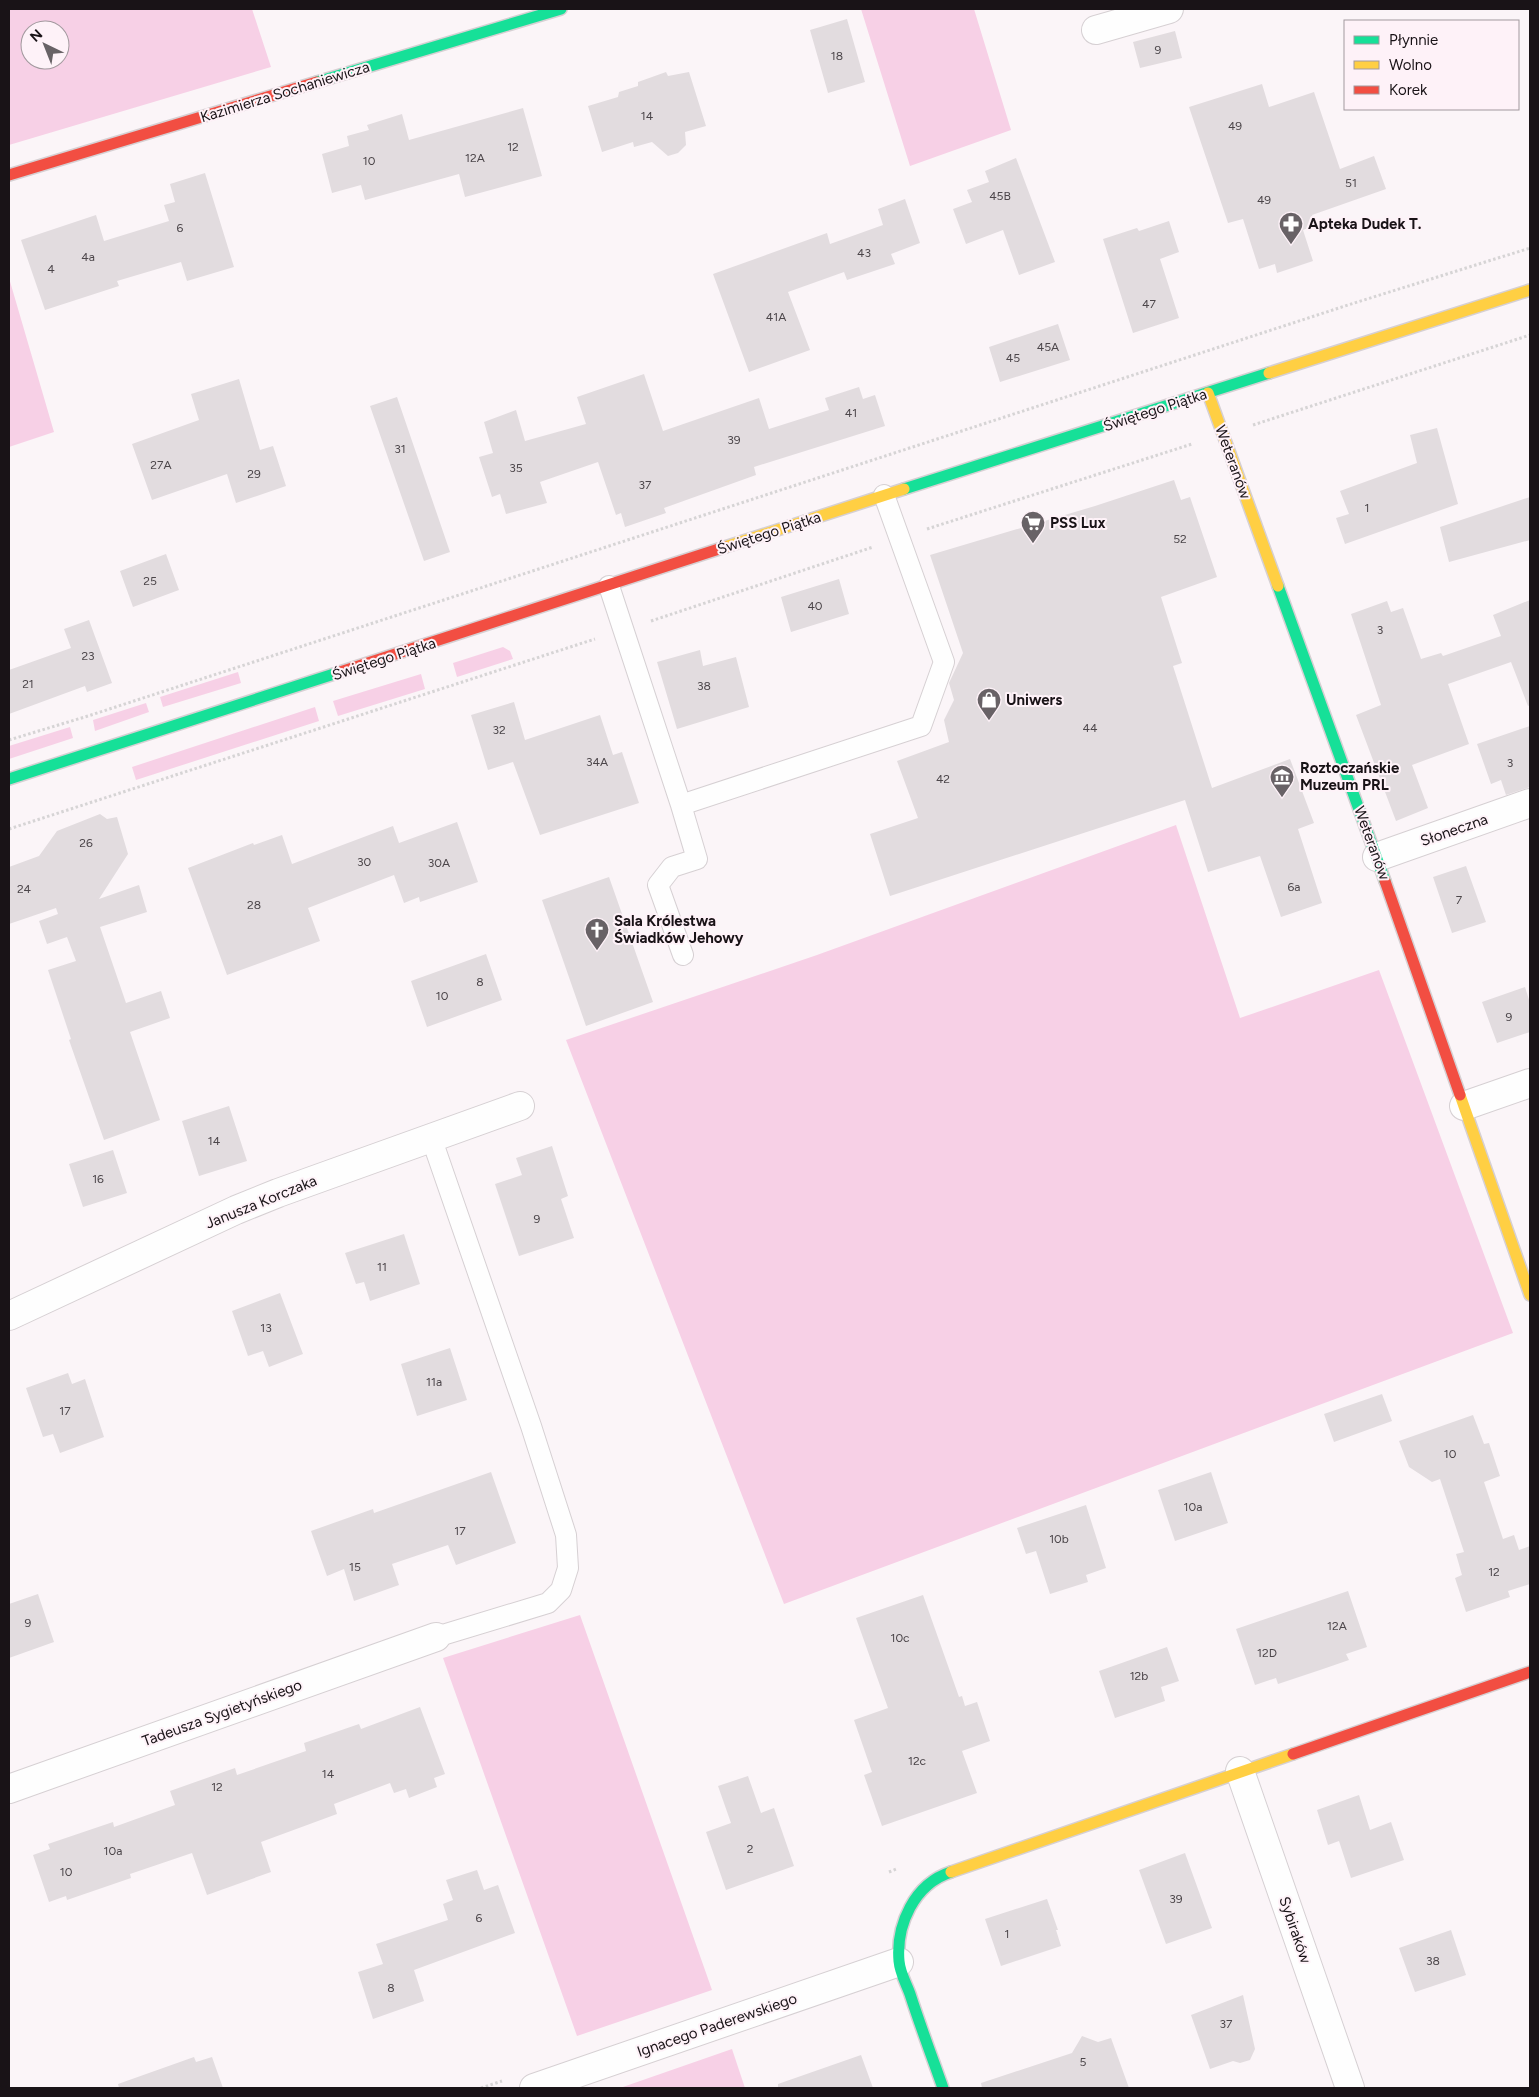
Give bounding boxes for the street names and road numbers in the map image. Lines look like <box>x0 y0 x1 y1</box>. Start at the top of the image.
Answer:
street label: Kazimierza Sochaniewicza <box>198 58 372 126</box>
street label: Świętego Piątka <box>1101 385 1209 435</box>
street label: Weteranów <box>1211 423 1255 502</box>
street label: Świętego Piątka <box>715 508 823 558</box>
street label: Świętego Piątka <box>330 634 438 684</box>
street label: Weteranów <box>1350 804 1394 883</box>
street label: Słoneczna <box>1418 810 1490 850</box>
street label: Janusza Korczaka <box>203 1171 319 1233</box>
street label: Tadeusza Sygietyńskiego <box>140 1676 305 1750</box>
street label: Sybiraków <box>1275 1894 1315 1966</box>
street label: Ignacego Paderewskiego <box>635 1989 800 2061</box>

